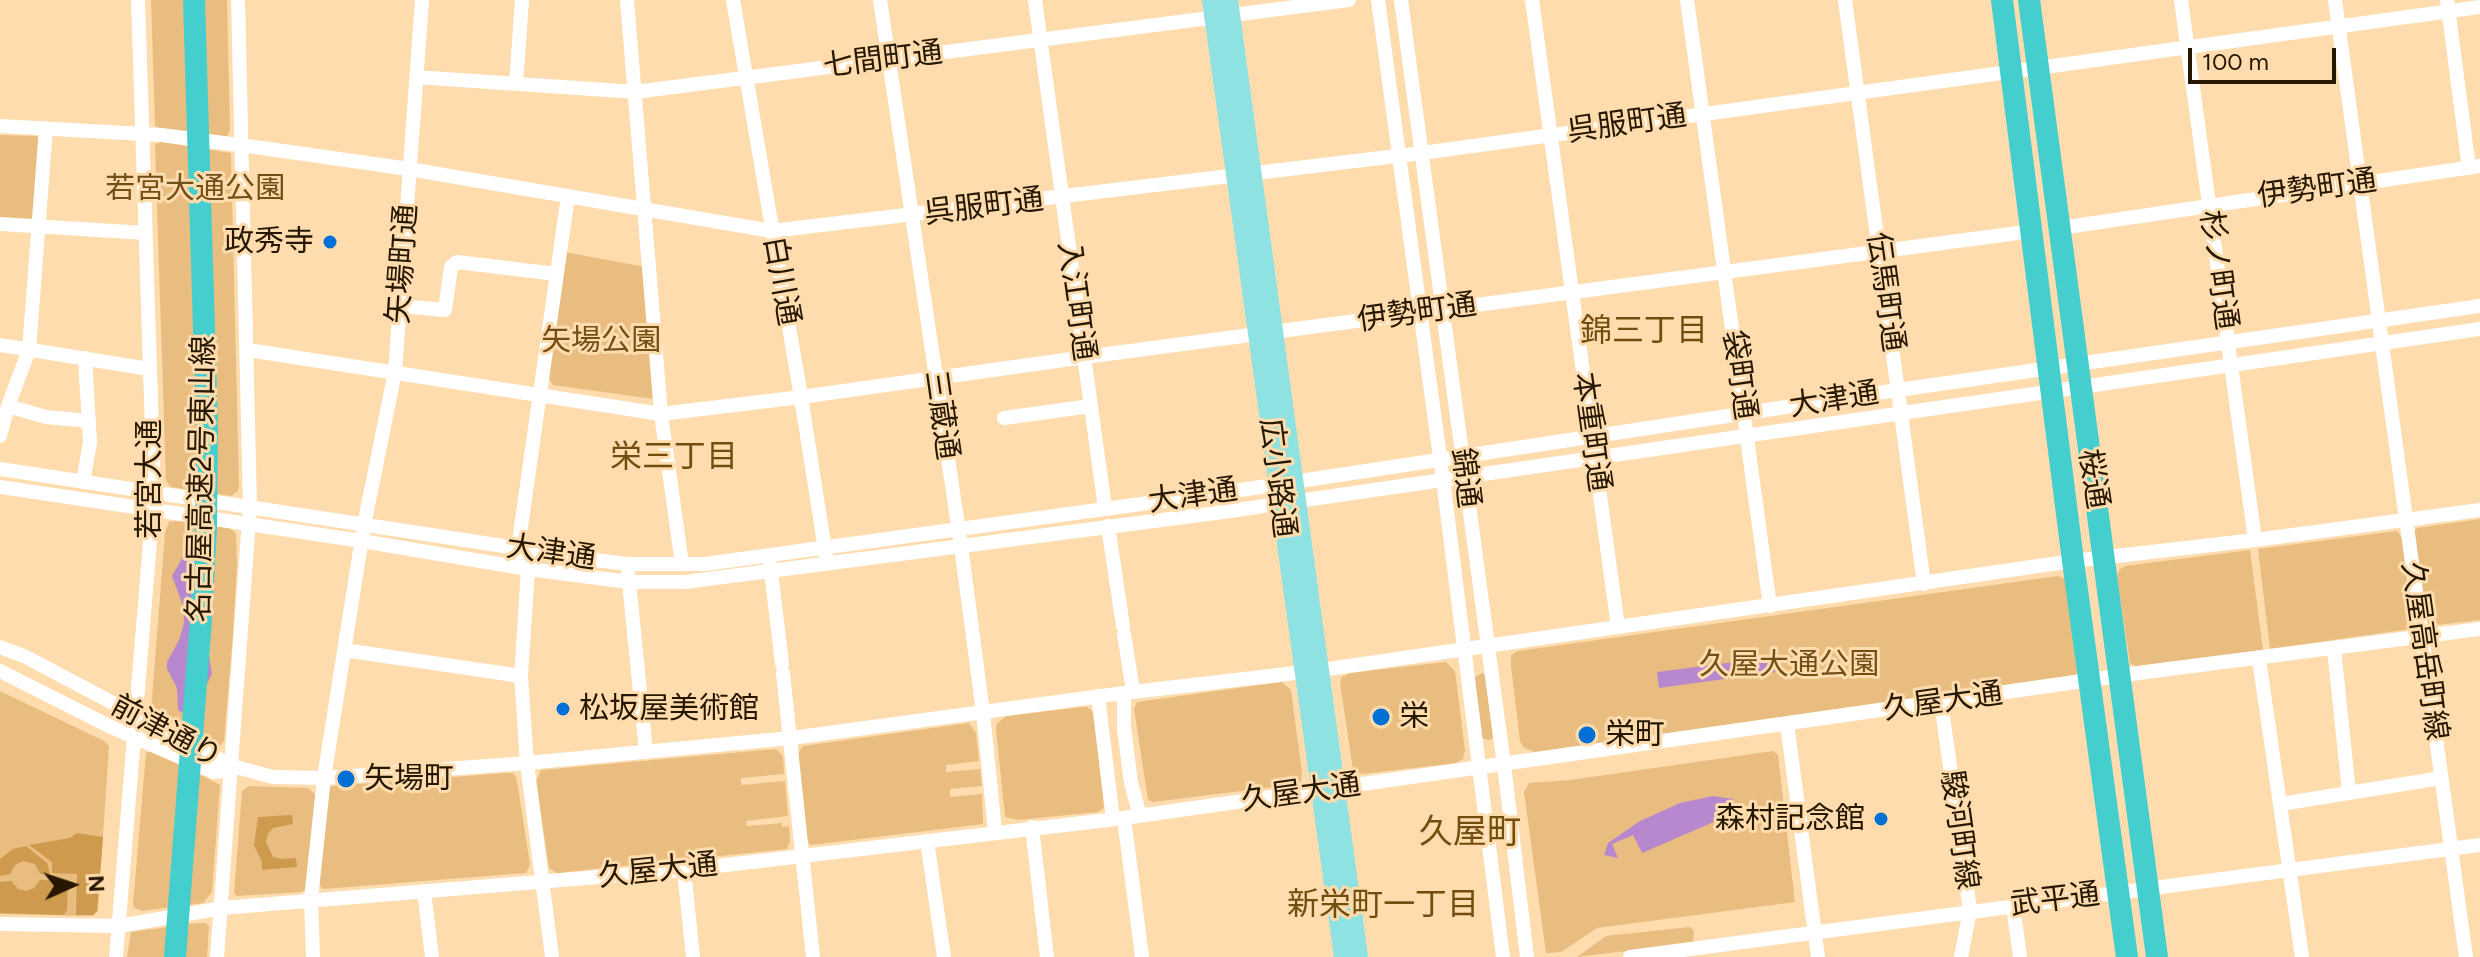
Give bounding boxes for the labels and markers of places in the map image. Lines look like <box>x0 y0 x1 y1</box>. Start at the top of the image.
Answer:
place label: 政秀寺 <box>224 224 314 260</box>
marker: 政秀寺 <box>321 233 339 251</box>
place label: 松坂屋美術館 <box>579 691 759 727</box>
place label: 栄 <box>1399 699 1429 735</box>
marker: 松坂屋美術館 <box>554 700 572 718</box>
marker: 栄 <box>1370 706 1392 728</box>
place label: 栄町 <box>1605 717 1665 753</box>
marker: 栄町 <box>1576 724 1598 746</box>
place label: 矢場町 <box>364 761 454 797</box>
marker: 矢場町 <box>335 768 357 790</box>
place label: 森村記念館 <box>1715 801 1865 837</box>
marker: 森村記念館 <box>1872 810 1890 828</box>

